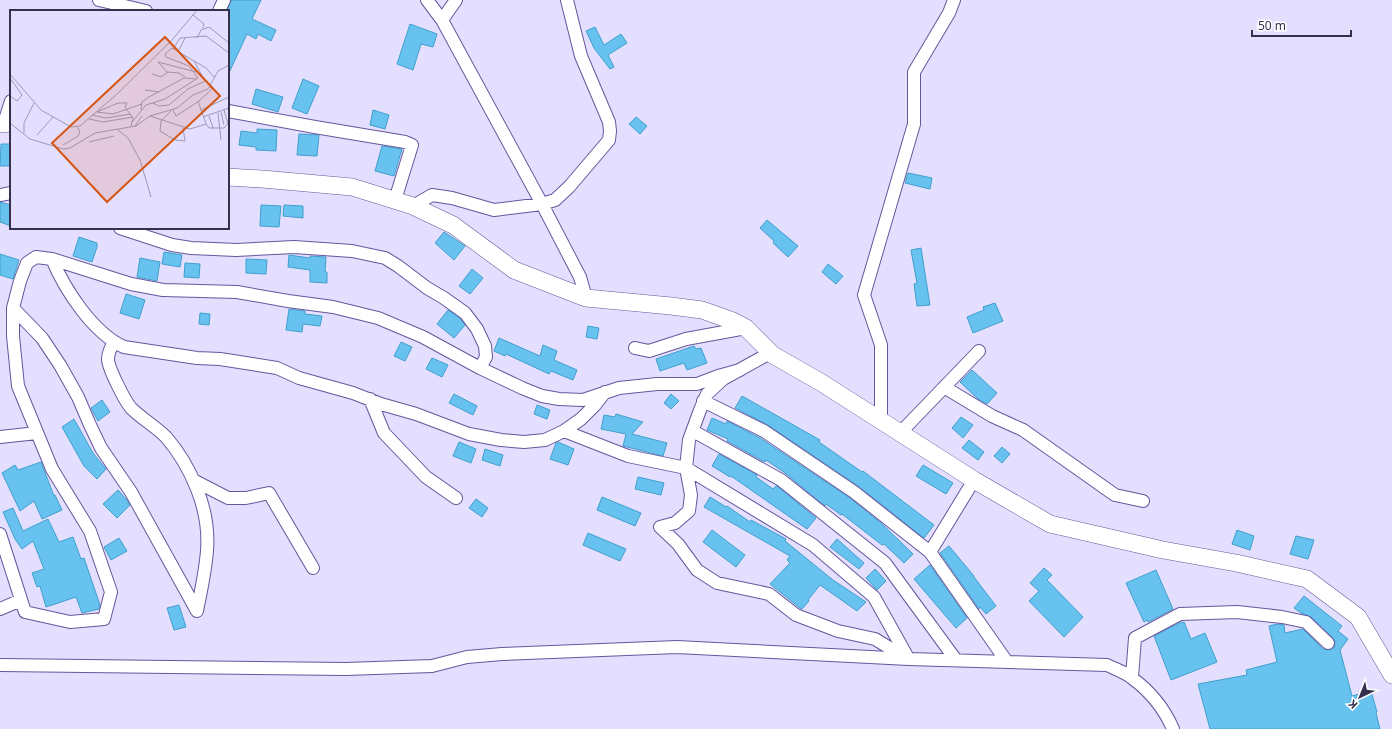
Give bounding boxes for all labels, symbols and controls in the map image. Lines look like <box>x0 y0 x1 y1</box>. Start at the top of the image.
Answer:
inset map <box>10 10 229 229</box>
scale bar <box>1252 12 1351 38</box>
text: 50 m <box>1258 17 1286 34</box>
north arrow <box>1340 677 1380 717</box>
text: K <box>1345 696 1361 713</box>

